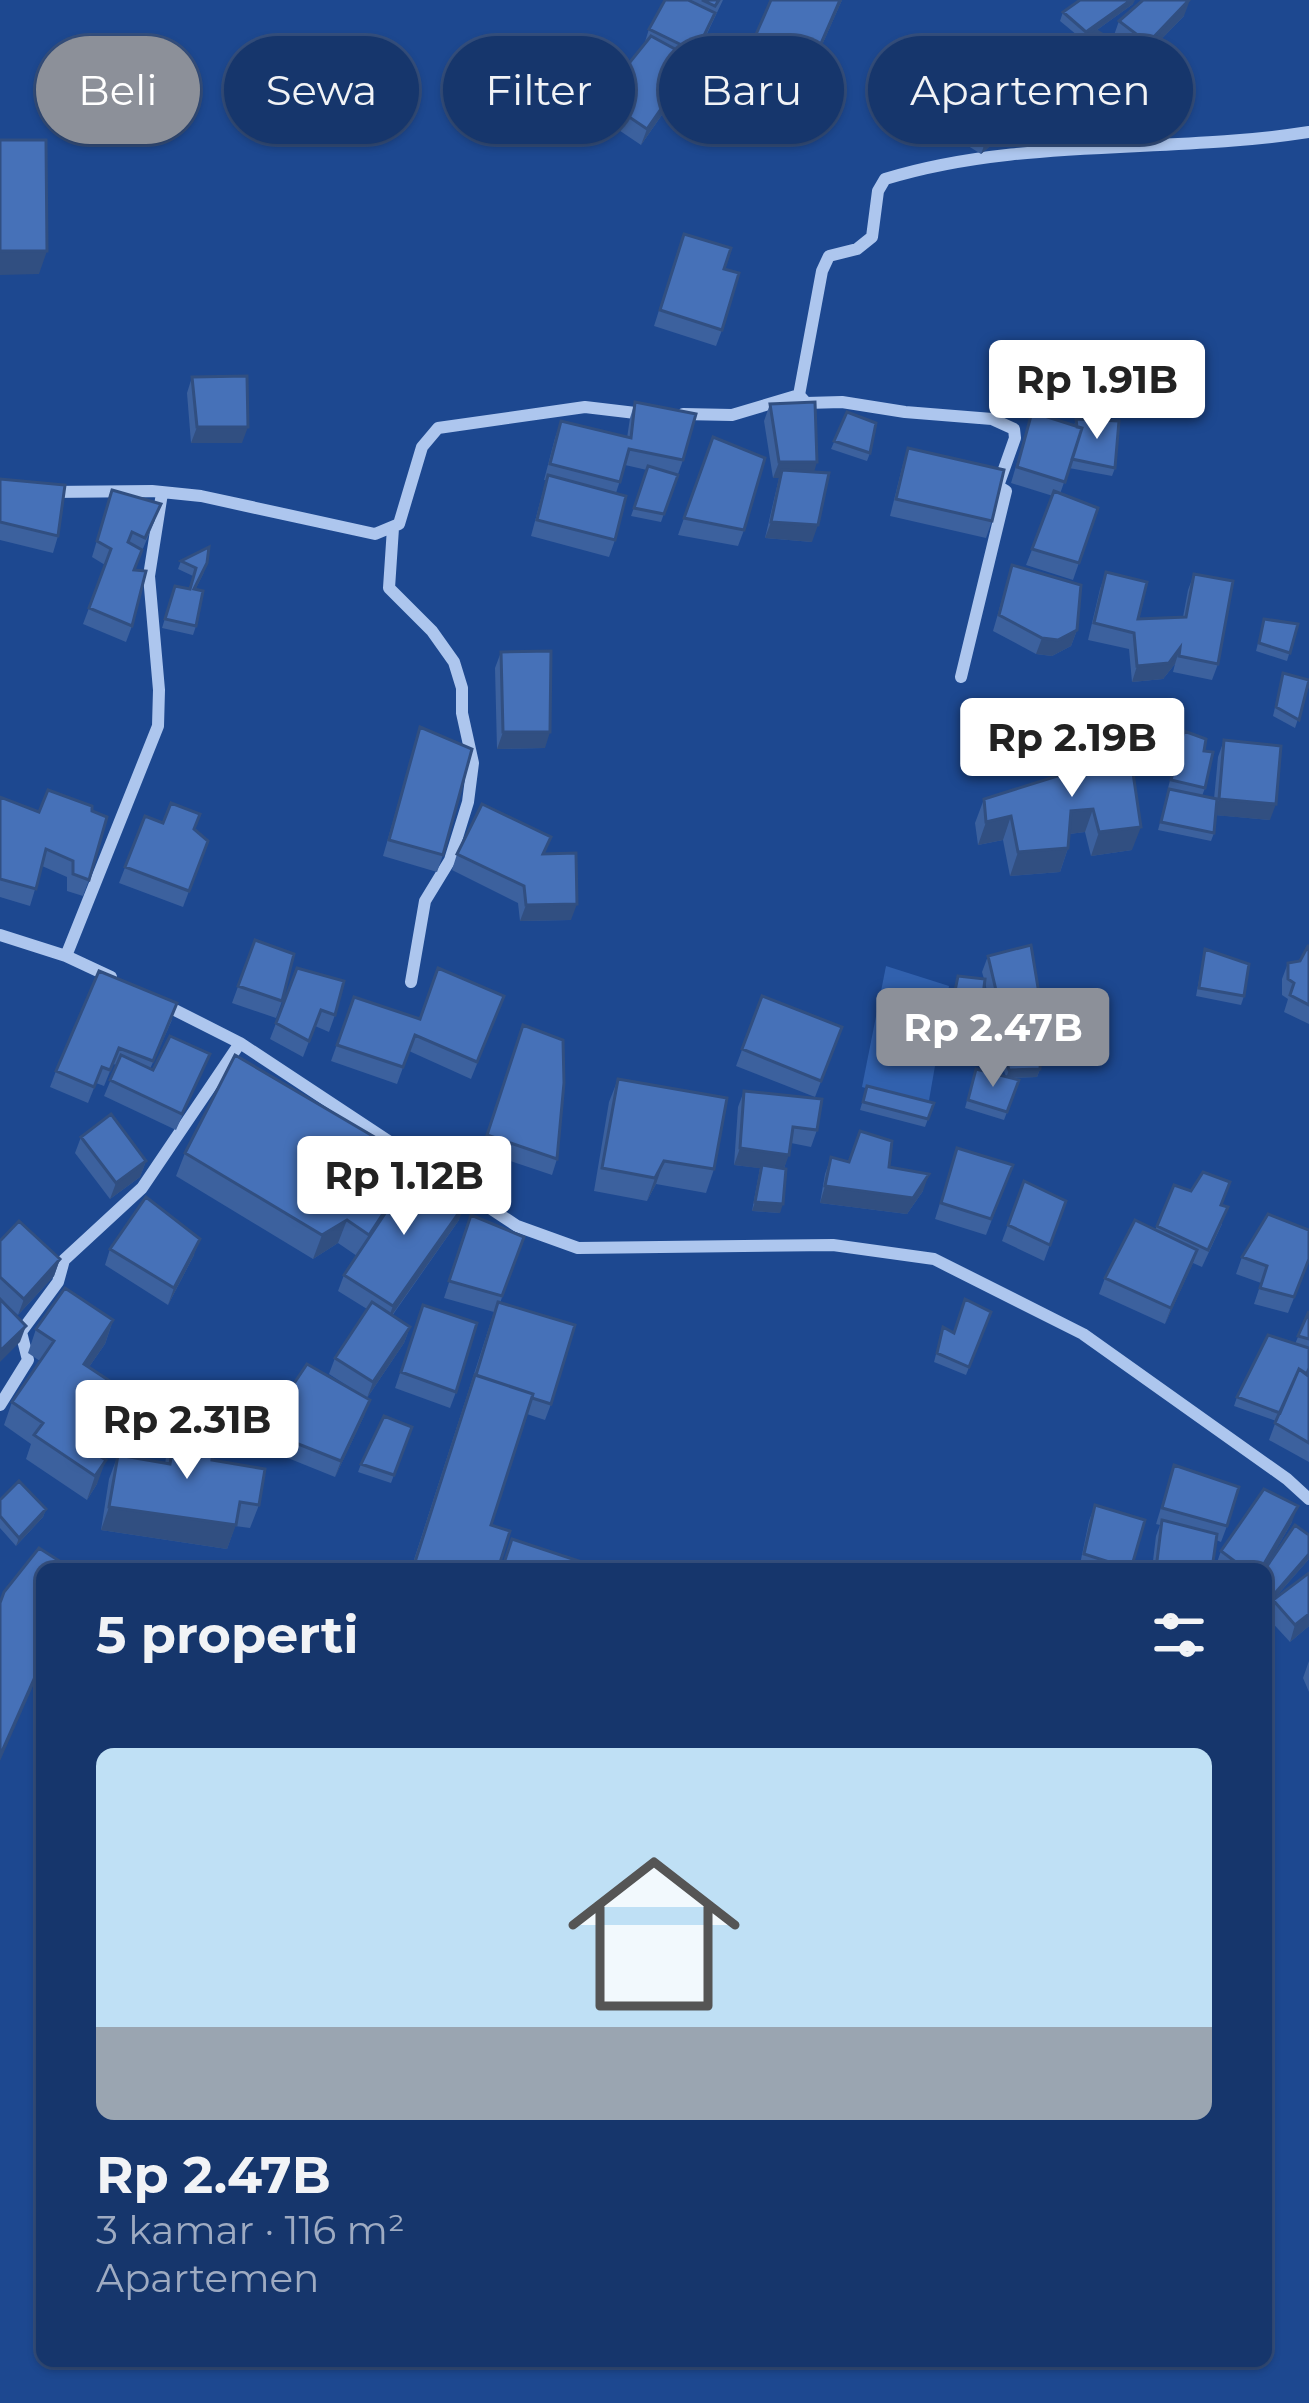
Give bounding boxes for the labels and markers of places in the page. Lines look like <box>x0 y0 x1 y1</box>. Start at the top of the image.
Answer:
pin: Rp 1.91B <box>973 340 1221 442</box>
pin: Rp 2.19B <box>948 698 1196 800</box>
pin: Rp 2.47B <box>869 988 1117 1090</box>
pin: Rp 1.12B <box>280 1136 528 1238</box>
pin: Rp 2.31B <box>63 1380 311 1482</box>

